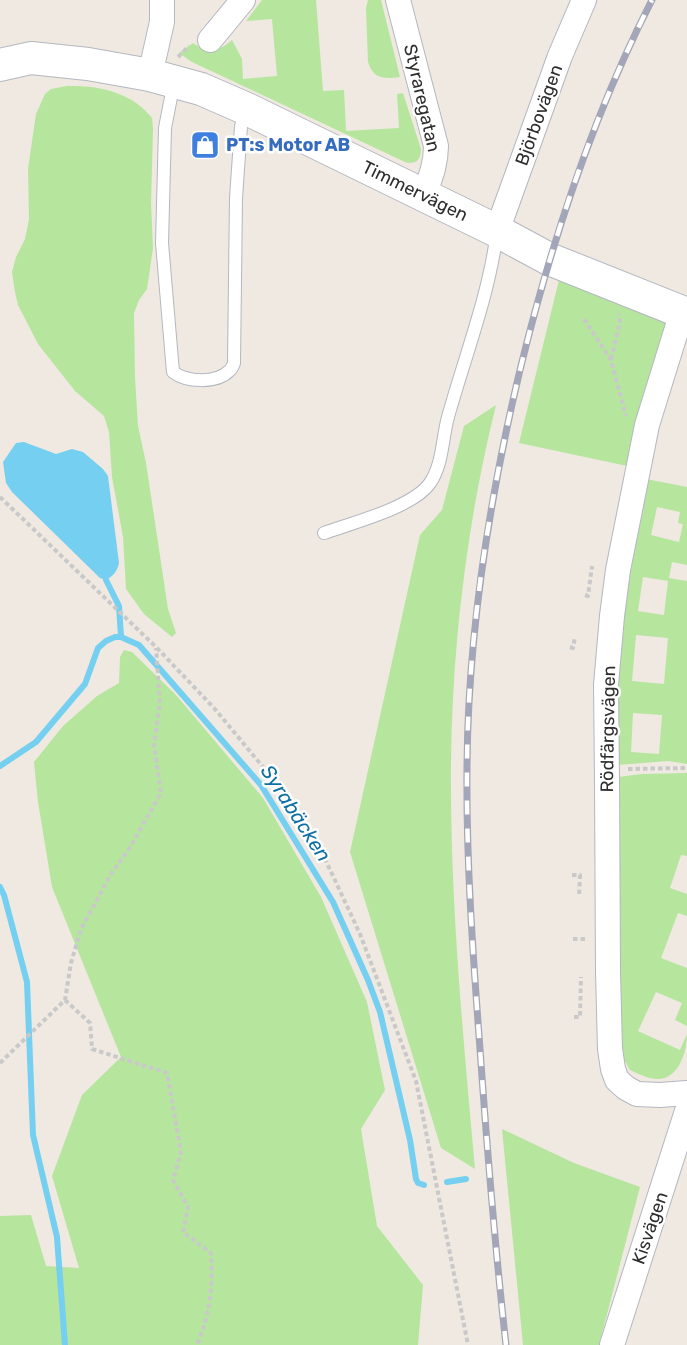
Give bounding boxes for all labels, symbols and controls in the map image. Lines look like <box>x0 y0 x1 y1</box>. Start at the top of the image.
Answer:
street label: Styraregatan <box>399 42 445 154</box>
street label: Björbovägen <box>511 62 567 168</box>
shop icon: PT:s Motor AB <box>189 129 221 161</box>
place label: PT:s Motor AB <box>226 134 350 156</box>
street label: Timmervägen <box>359 156 471 226</box>
street label: Rödfärgsvägen <box>596 665 620 793</box>
water label: Syrabäcken <box>256 760 336 866</box>
street label: Kisvägen <box>627 1189 673 1267</box>

